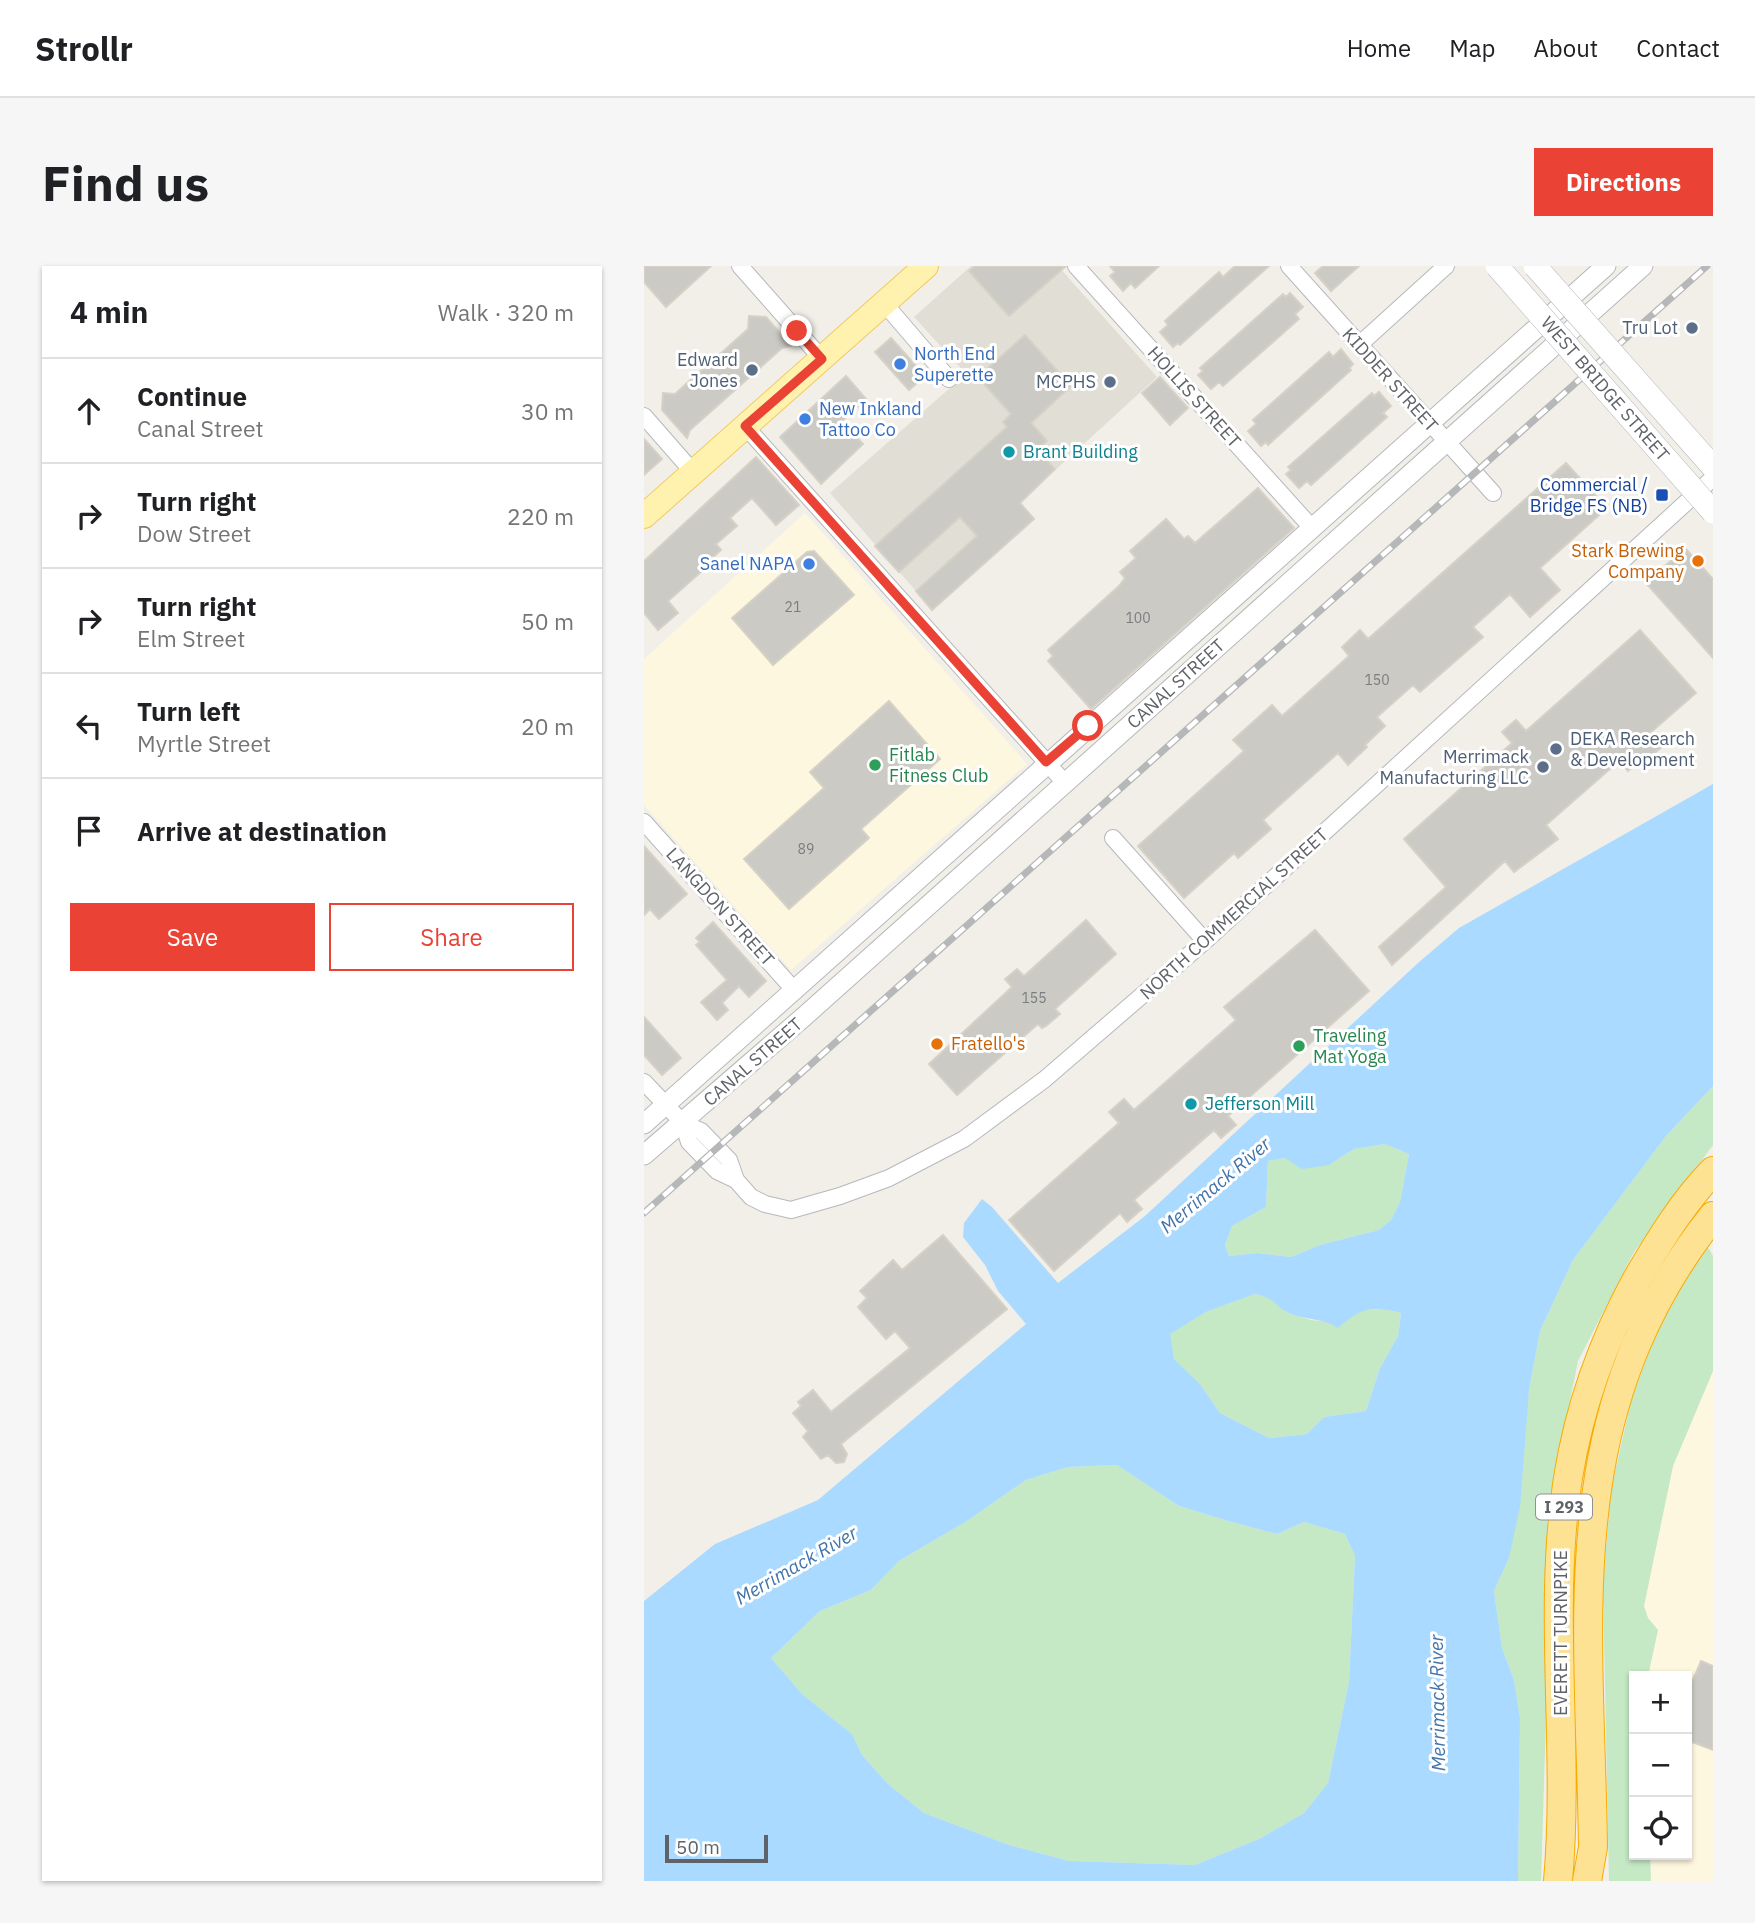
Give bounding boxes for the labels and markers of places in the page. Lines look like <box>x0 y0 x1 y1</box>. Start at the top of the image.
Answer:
place label: Tru Lot <box>1622 316 1678 339</box>
marker: Tru Lot <box>1684 320 1700 336</box>
place label: North End Superette <box>914 342 995 386</box>
place label: Edward Jones <box>677 348 738 392</box>
marker: North End Superette <box>892 356 908 372</box>
marker: Edward Jones <box>744 362 760 378</box>
place label: MCPHS <box>1036 370 1096 393</box>
marker: MCPHS <box>1102 374 1118 390</box>
place label: New Inkland Tattoo Co <box>819 397 922 441</box>
marker: New Inkland Tattoo Co <box>797 411 813 427</box>
place label: Brant Building <box>1023 440 1138 463</box>
marker: Brant Building <box>1001 444 1017 460</box>
place label: Commercial / Bridge FS (NB) <box>1530 473 1648 517</box>
marker: Commercial / Bridge FS (NB) <box>1654 487 1670 503</box>
place label: Stark Brewing Company <box>1571 539 1684 583</box>
place label: Sanel NAPA <box>700 552 795 575</box>
marker: Stark Brewing Company <box>1690 553 1706 569</box>
marker: Sanel NAPA <box>801 556 817 572</box>
place label: DEKA Research & Development <box>1570 727 1695 771</box>
marker: DEKA Research & Development <box>1548 741 1564 757</box>
place label: Fitlab Fitness Club <box>889 743 988 787</box>
place label: Merrimack Manufacturing LLC <box>1380 745 1530 789</box>
marker: Fitlab Fitness Club <box>867 757 883 773</box>
marker: Merrimack Manufacturing LLC <box>1535 759 1551 775</box>
place label: Traveling Mat Yoga <box>1313 1024 1387 1068</box>
place label: Fratello's <box>951 1032 1026 1055</box>
marker: Fratello's <box>929 1036 945 1052</box>
marker: Traveling Mat Yoga <box>1291 1038 1307 1054</box>
place label: Jefferson Mill <box>1205 1092 1314 1115</box>
marker: Jefferson Mill <box>1183 1096 1199 1112</box>

